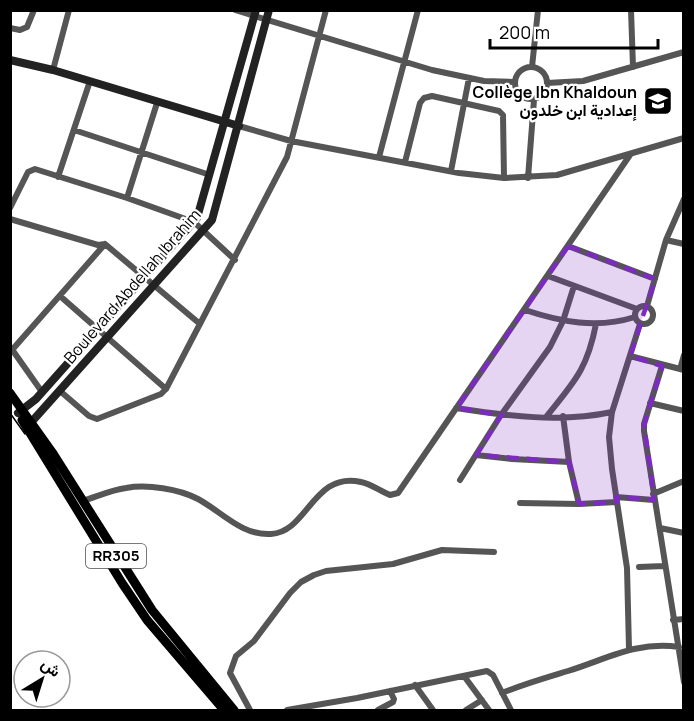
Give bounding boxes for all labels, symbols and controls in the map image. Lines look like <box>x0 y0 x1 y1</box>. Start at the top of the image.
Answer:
scale bar <box>490 12 658 50</box>
text: 200 m <box>499 20 550 44</box>
place label: Collège Ibn Khaldoun إعدادية ابن خلدون <box>473 81 637 121</box>
school or university icon: Collège Ibn Khaldoun إعدادية ابن خلدون <box>642 85 674 117</box>
street label: Boulevard Abdellah Ibrahim <box>59 204 205 368</box>
road number: RR305 <box>86 544 146 568</box>
north arrow <box>12 649 72 709</box>
text: ش <box>37 653 66 682</box>

